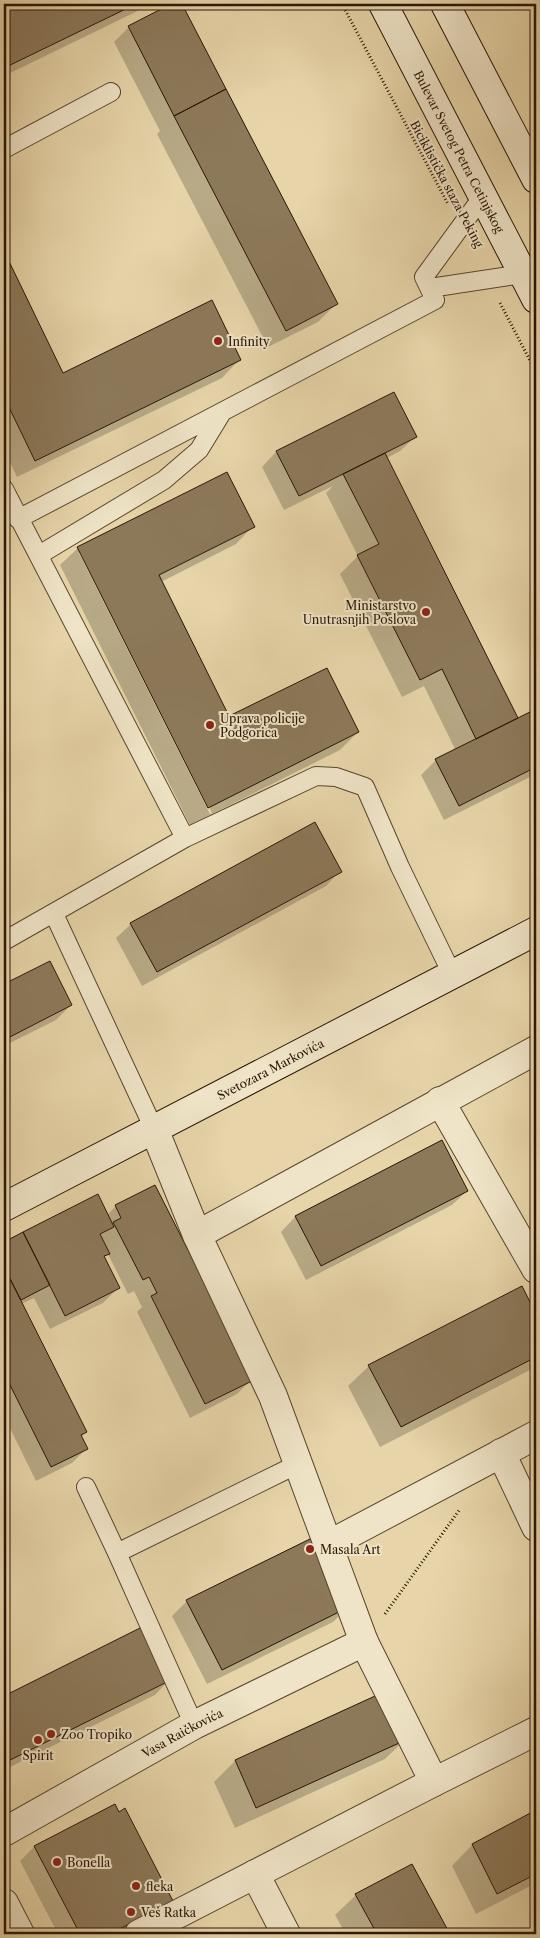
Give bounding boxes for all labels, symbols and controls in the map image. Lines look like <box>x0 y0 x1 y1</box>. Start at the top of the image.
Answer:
street label: Bulevar Svetog Petra Cetinjskog <box>411 68 508 236</box>
street label: Biciklistička staza Peking <box>407 118 487 251</box>
place label: Infinity <box>228 334 270 349</box>
marker: Infinity <box>212 335 224 347</box>
place label: Ministarstvo Unutrasnjih Poslova <box>303 598 417 627</box>
marker: Ministarstvo Unutrasnjih Poslova <box>420 606 432 618</box>
place label: Uprava policije Podgorica <box>220 711 305 740</box>
marker: Uprava policije Podgorica <box>204 719 216 731</box>
street label: Svetozara Markovića <box>214 1035 327 1103</box>
place label: Masala Art <box>320 1542 381 1557</box>
marker: Masala Art <box>304 1543 316 1555</box>
street label: Vasa Raičkovića <box>138 1704 226 1761</box>
place label: Zoo Tropiko <box>61 1727 132 1742</box>
marker: Zoo Tropiko <box>45 1728 57 1740</box>
marker: Spirit <box>32 1734 44 1746</box>
place label: Spirit <box>22 1748 54 1763</box>
place label: Bonella <box>67 1855 111 1870</box>
marker: Bonella <box>51 1856 63 1868</box>
place label: fleka <box>146 1879 174 1894</box>
marker: fleka <box>130 1880 142 1892</box>
place label: Veš Ratka <box>140 1905 197 1920</box>
marker: Veš Ratka <box>125 1906 137 1918</box>

